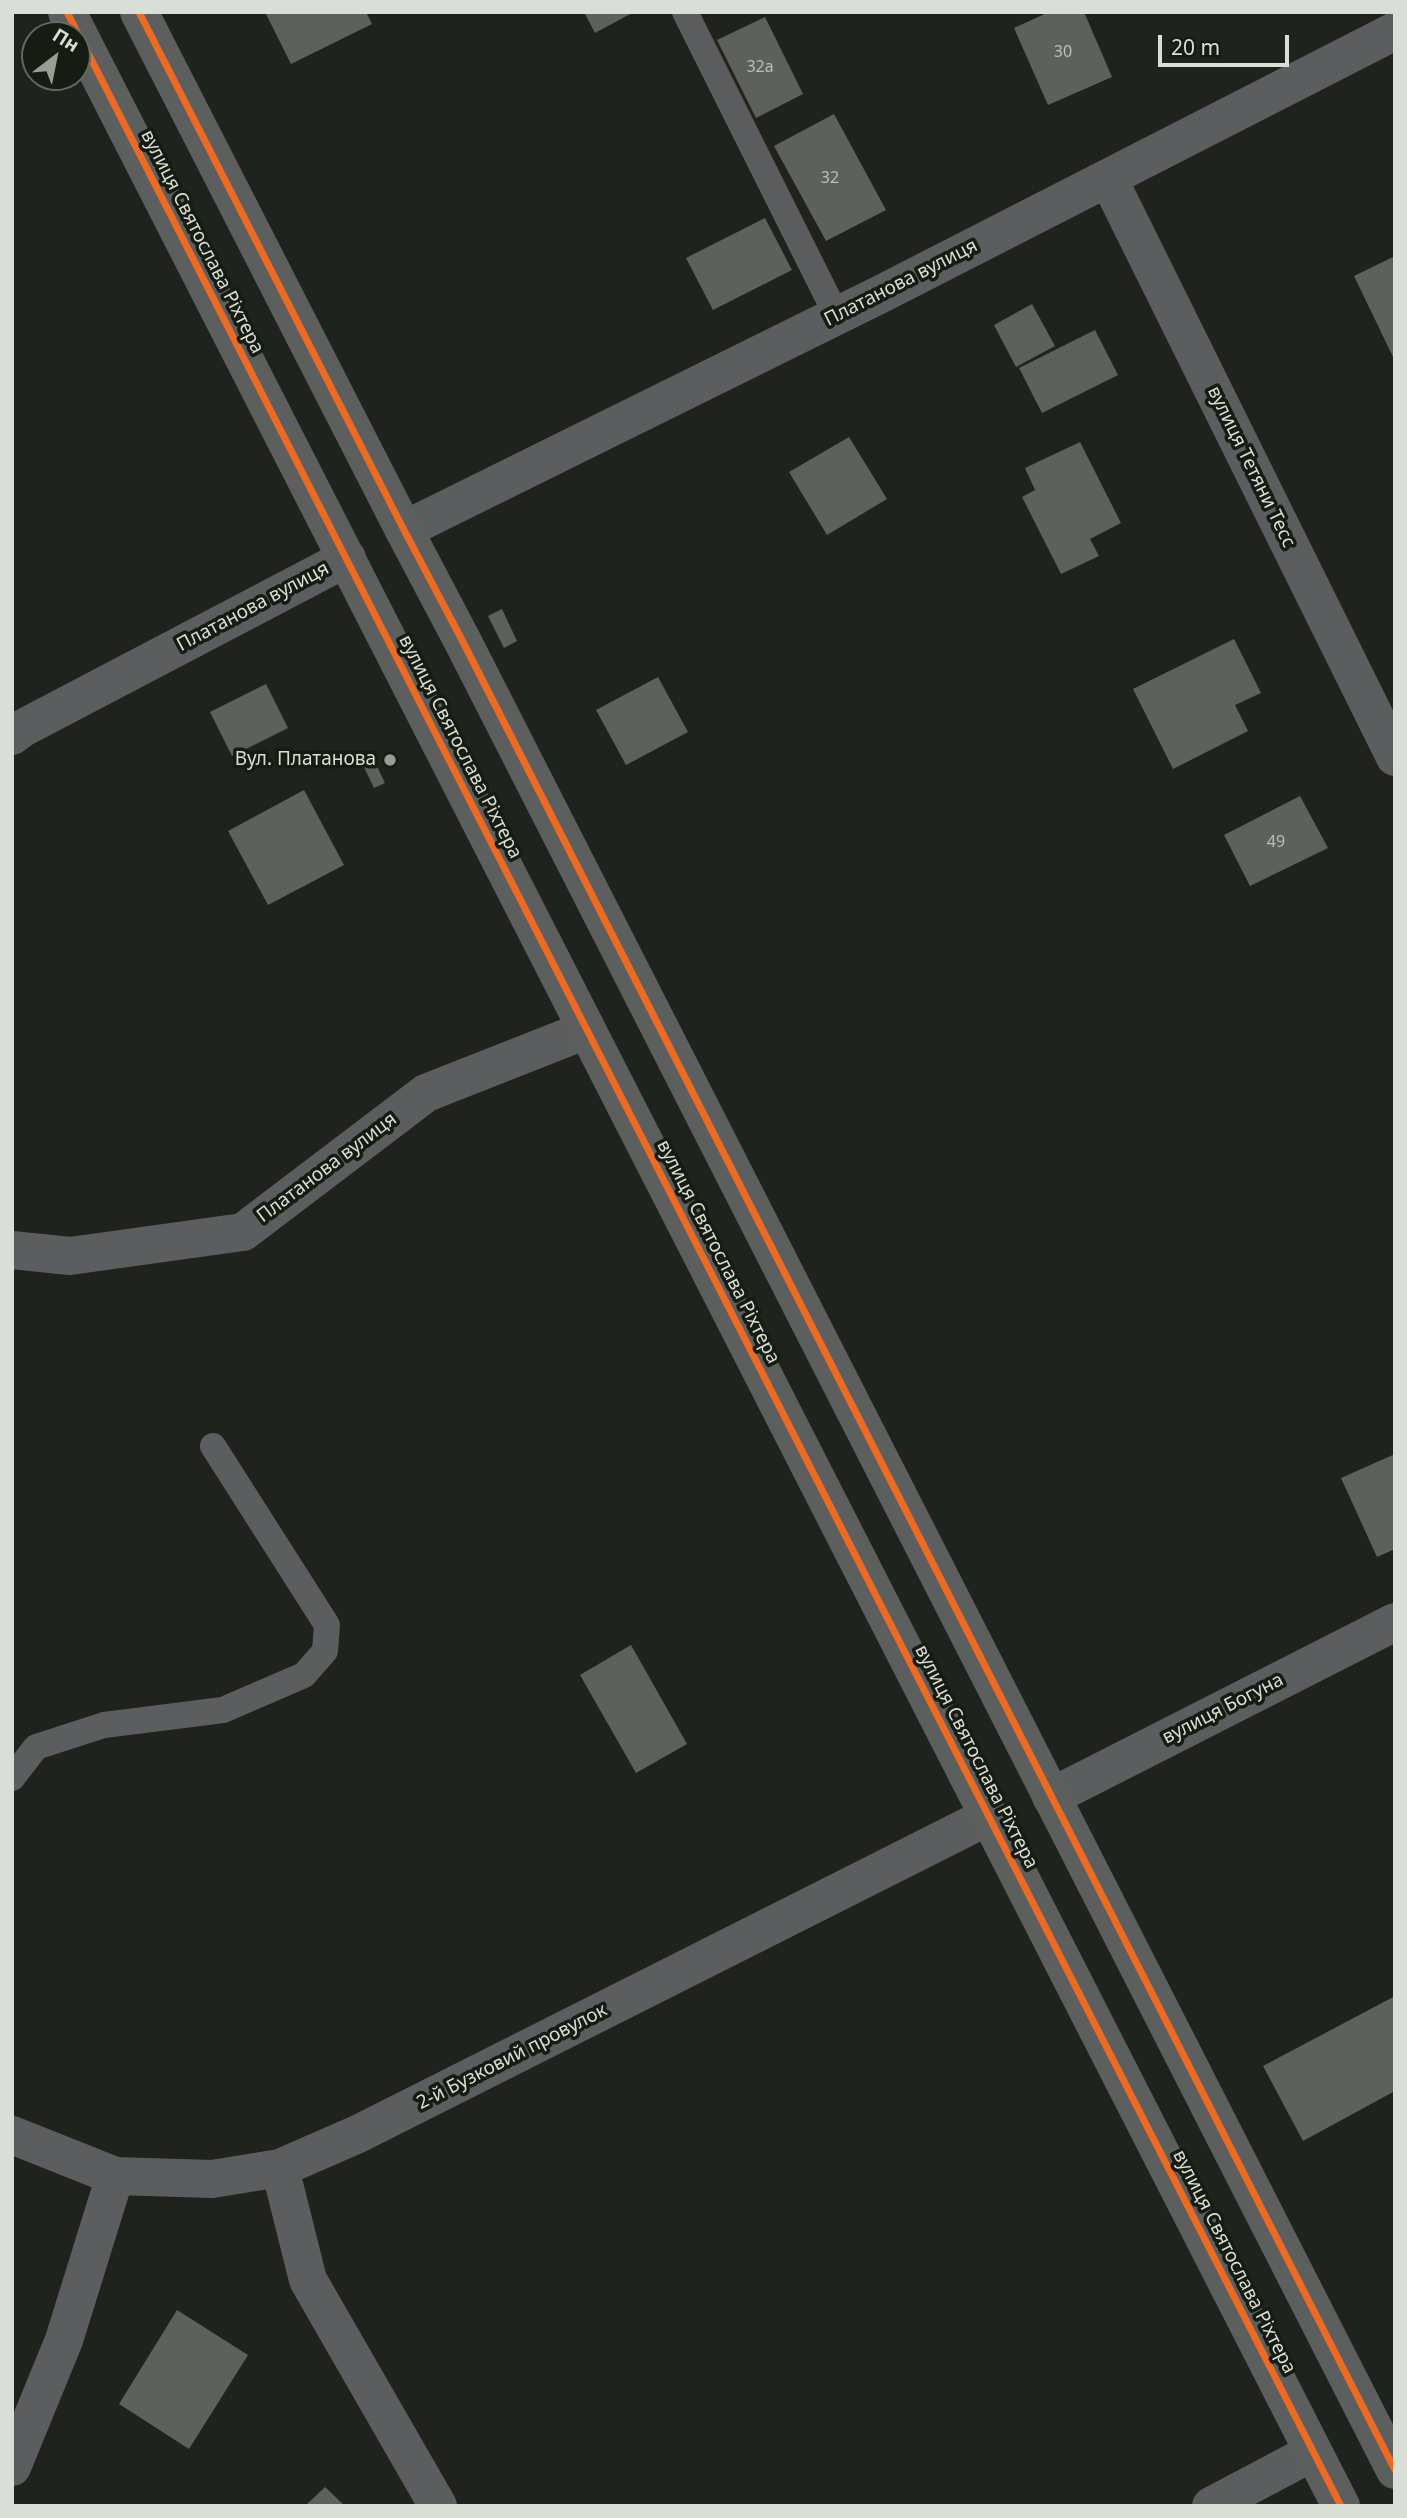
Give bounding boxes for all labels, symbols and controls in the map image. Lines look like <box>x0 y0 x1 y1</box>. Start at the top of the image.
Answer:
north arrow <box>21 21 91 91</box>
scale bar <box>1162 21 1293 65</box>
text: Пн <box>48 22 84 58</box>
text: 20 m <box>1171 33 1220 61</box>
house number: 30 <box>1054 42 1072 62</box>
house number: 32а <box>746 57 774 77</box>
street label: вулиця Святослава Ріхтера <box>136 126 268 358</box>
house number: 32 <box>821 168 839 188</box>
street label: Платанова вулиця <box>821 235 981 331</box>
street label: вулиця Тетяни Тесс <box>1202 383 1300 551</box>
street label: Платанова вулиця <box>173 557 333 657</box>
street label: вулиця Святослава Ріхтера <box>394 631 526 863</box>
place label: Вул. Платанова <box>235 749 376 771</box>
marker: Вул. Платанова <box>382 752 398 768</box>
house number: 49 <box>1267 832 1285 852</box>
street label: Платанова вулиця <box>253 1108 401 1228</box>
street label: вулиця Святослава Ріхтера <box>652 1136 784 1368</box>
street label: вулиця Святослава Ріхтера <box>910 1641 1042 1873</box>
street label: вулиця Богуна <box>1159 1669 1287 1749</box>
street label: 2-й Бузковий провулок <box>413 1999 611 2115</box>
street label: вулиця Святослава Ріхтера <box>1168 2146 1300 2378</box>

